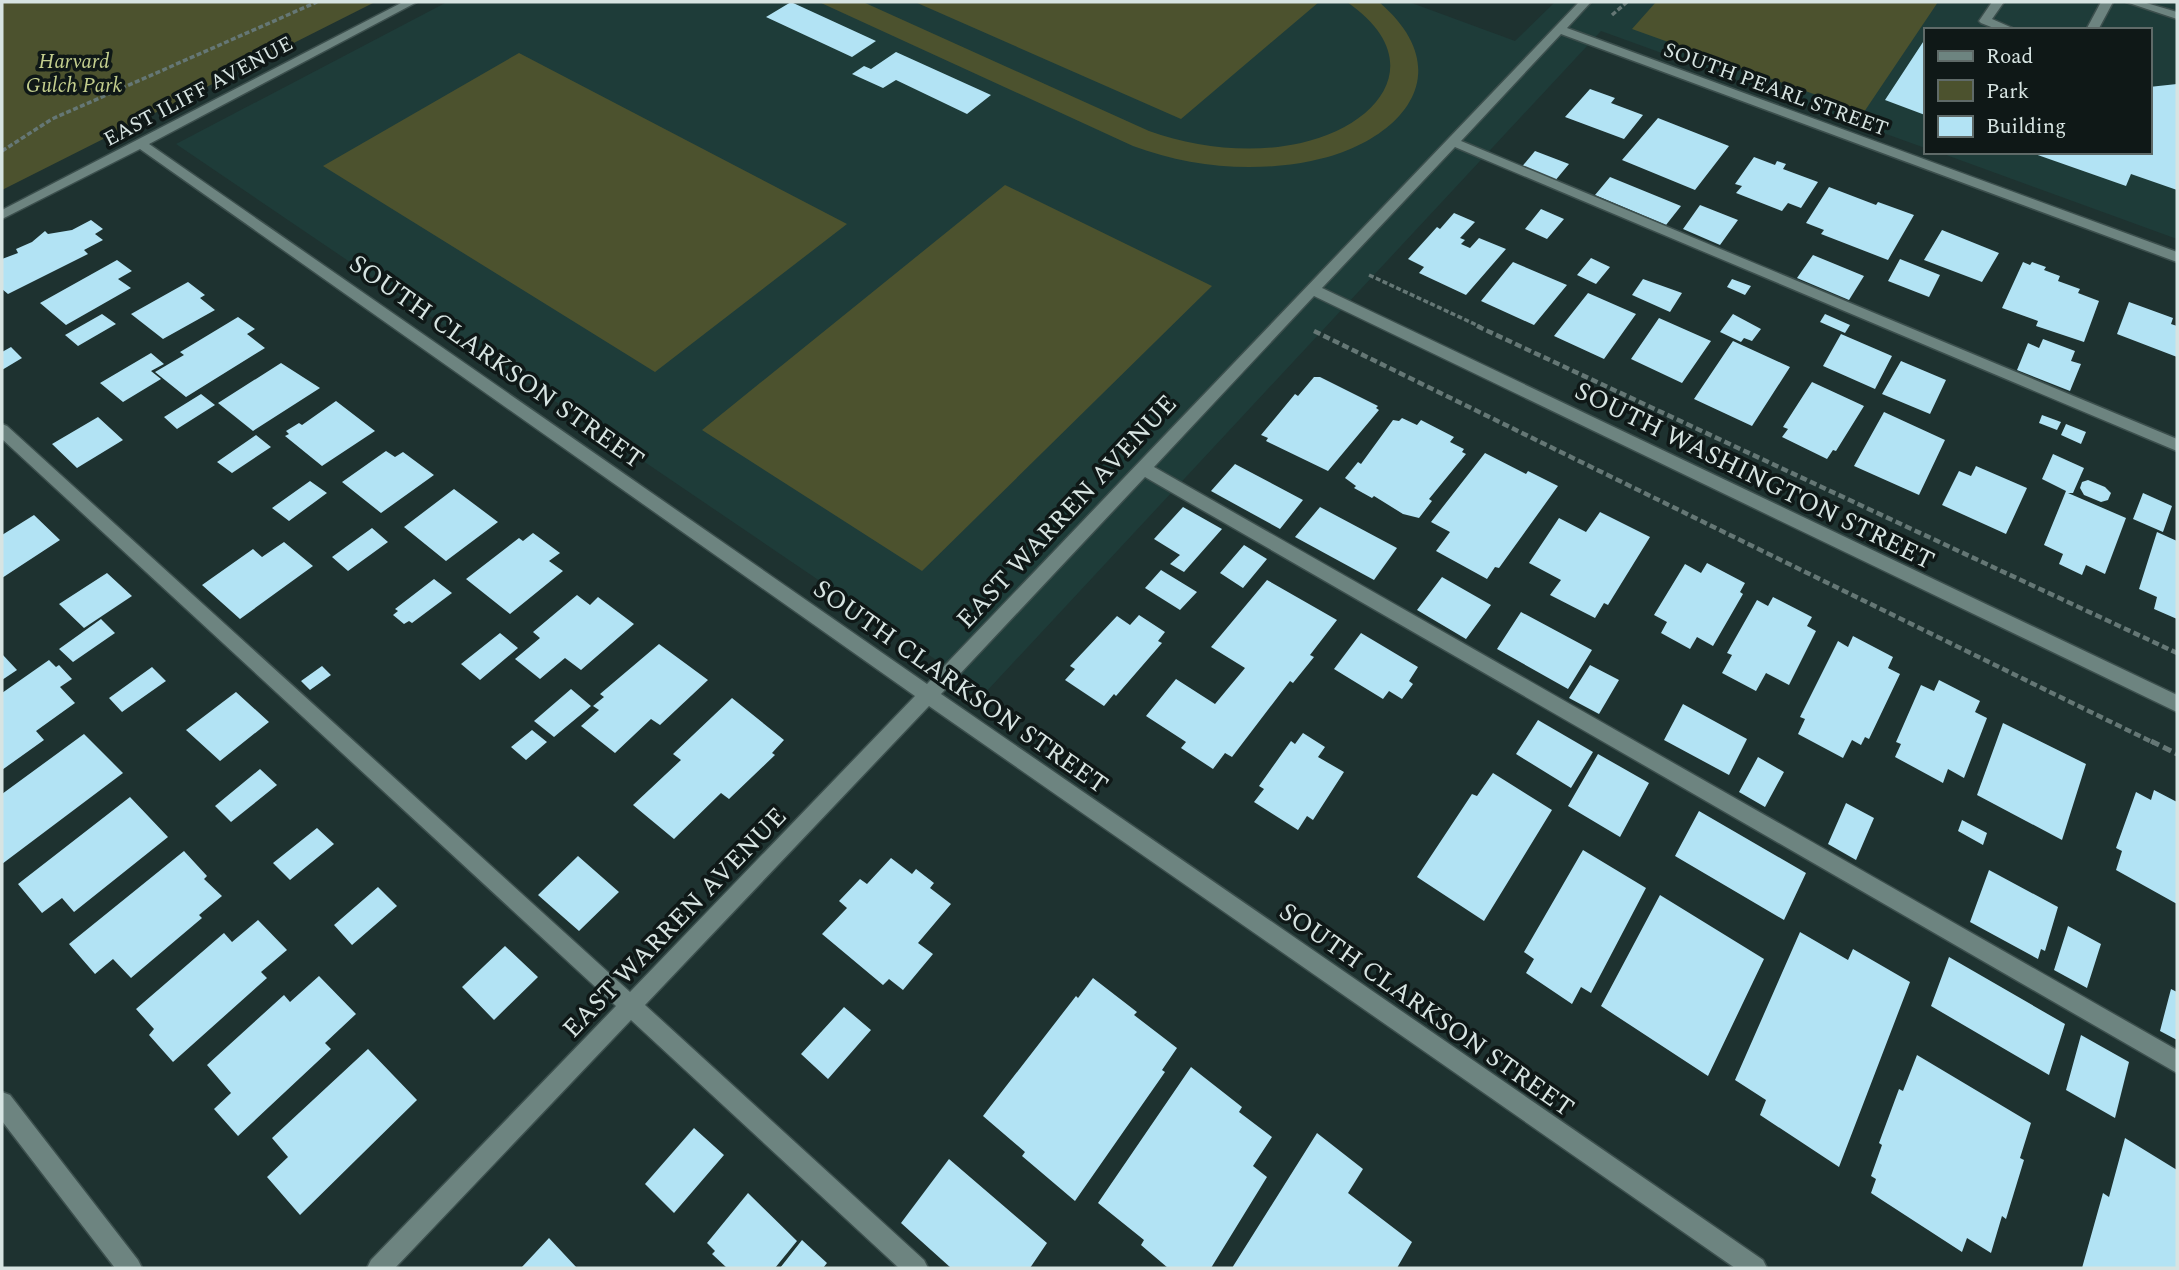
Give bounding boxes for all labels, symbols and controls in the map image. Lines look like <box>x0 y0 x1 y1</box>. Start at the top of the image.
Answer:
street label: EAST ILIFF AVENUE <box>98 28 299 155</box>
legend <box>1924 28 2151 154</box>
street label: SOUTH PEARL STREET <box>1659 34 1893 146</box>
text: Road <box>1986 41 2033 73</box>
park label: Harvard Gulch Park <box>26 46 122 102</box>
text: Park <box>1986 76 2030 108</box>
text: Building <box>1986 111 2066 143</box>
street label: SOUTH CLARKSON STREET <box>341 244 652 479</box>
street label: SOUTH WASHINGTON STREET <box>1568 371 1941 581</box>
street label: EAST WARREN AVENUE <box>947 385 1187 638</box>
street label: SOUTH CLARKSON STREET <box>805 569 1116 804</box>
street label: EAST WARREN AVENUE <box>553 798 796 1048</box>
street label: SOUTH CLARKSON STREET <box>1271 892 1582 1127</box>

